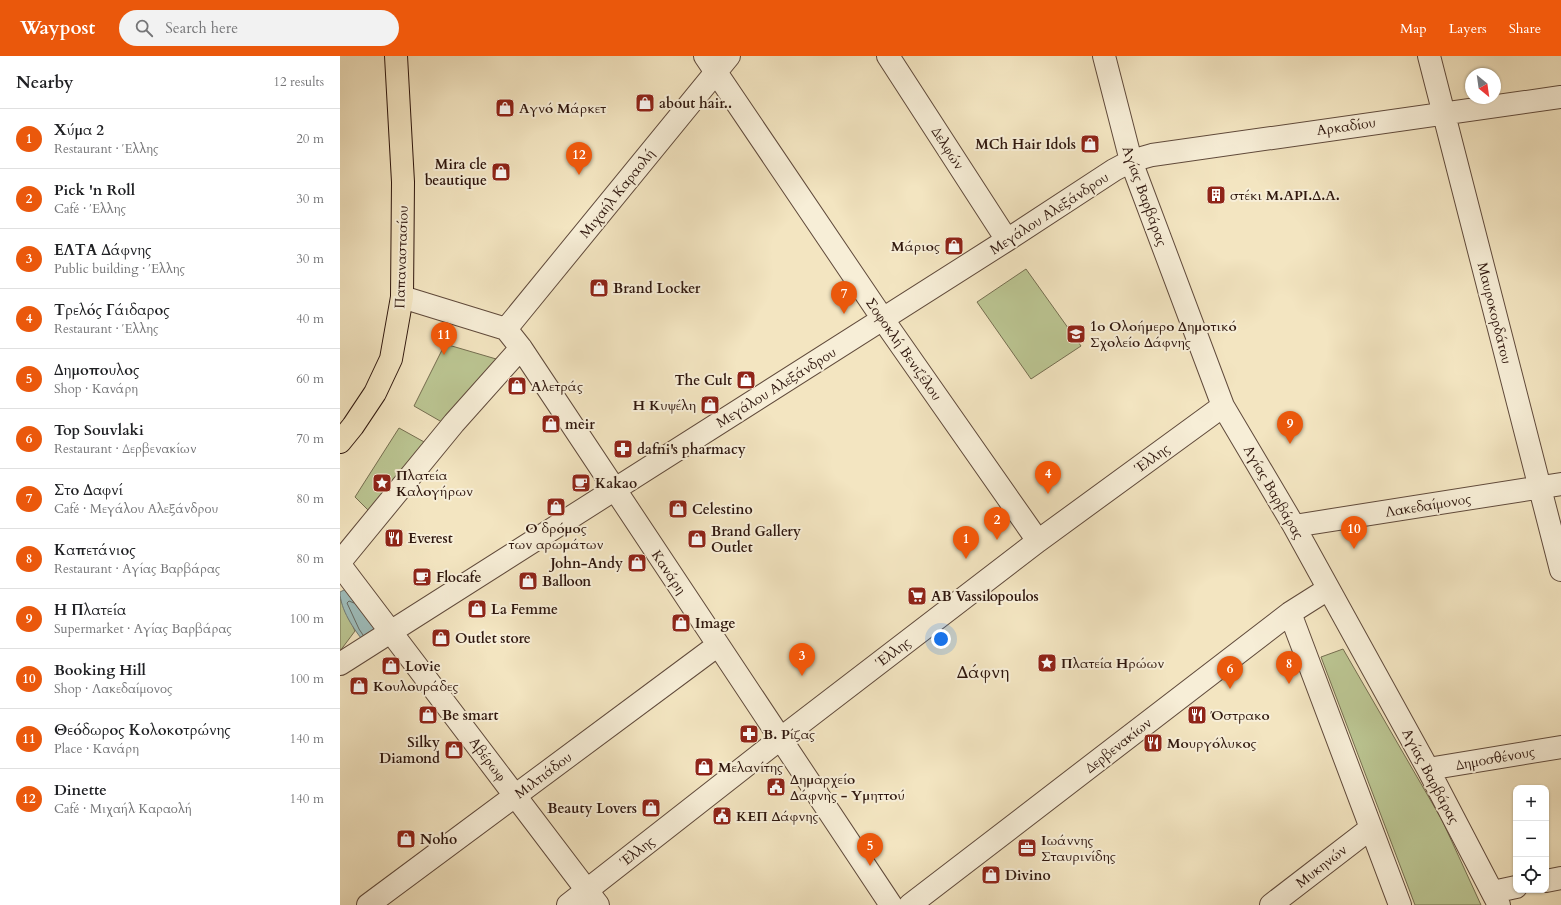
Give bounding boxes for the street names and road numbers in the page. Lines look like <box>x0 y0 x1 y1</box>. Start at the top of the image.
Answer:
street label: Αρκαδίου <box>1315 113 1377 140</box>
street label: Δελφών <box>927 123 968 173</box>
street label: Αγίας Βαρβάρας <box>1118 143 1172 249</box>
street label: Μιχαήλ Καραολή <box>575 144 659 242</box>
street label: Μεγάλου Αλεξάνδρου <box>986 168 1112 259</box>
street label: Παπαναστασίου <box>390 205 413 309</box>
street label: Μαυροκορδάτου <box>1473 260 1516 366</box>
street label: Σοφοκλή Βενιζέλου <box>861 294 946 404</box>
street label: Μεγάλου Αλεξάνδρου <box>713 343 840 432</box>
street label: Έλλης <box>1130 439 1174 478</box>
street label: Αγίας Βαρβάρας <box>1239 442 1308 543</box>
street label: Λακεδαίμονος <box>1384 489 1472 522</box>
street label: Κανάρη <box>647 546 690 598</box>
street label: Έλλης <box>871 633 915 672</box>
street label: Δερβενακίων <box>1081 713 1156 777</box>
street label: Αγίας Βαρβάρας <box>1397 725 1464 827</box>
street label: Αβέρωφ <box>465 733 510 785</box>
street label: Δημοσθένους <box>1454 742 1536 775</box>
street label: Μιλτιάδου <box>511 748 576 803</box>
street label: Έλλης <box>615 832 659 872</box>
street label: Μυκηνών <box>1292 840 1351 892</box>

